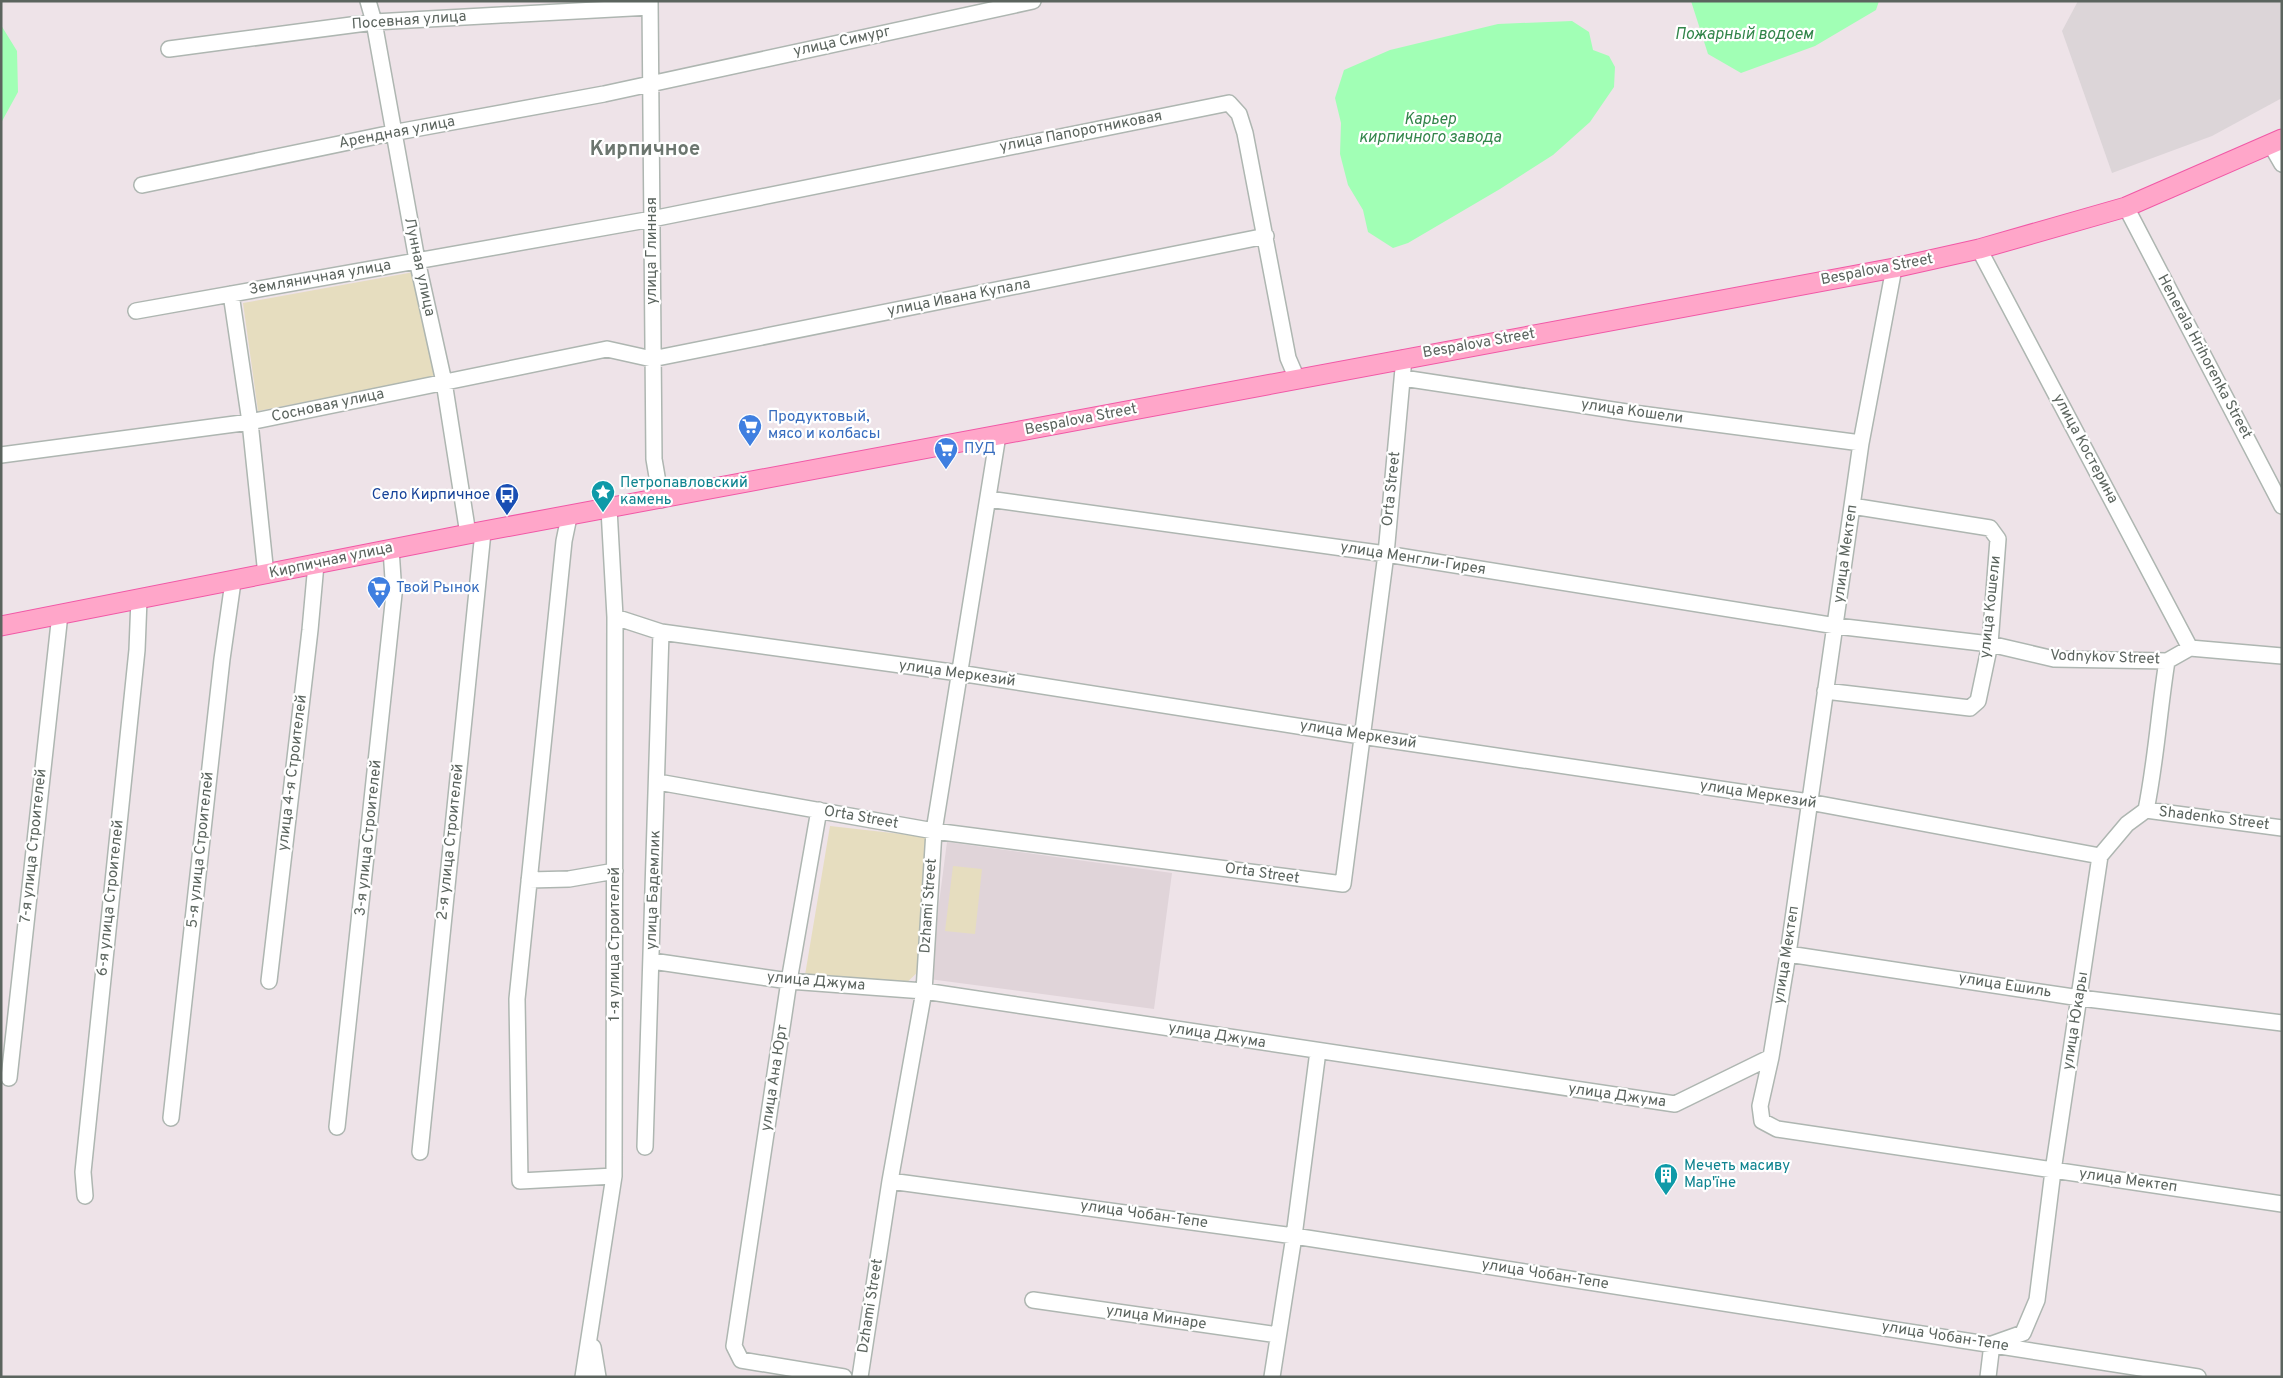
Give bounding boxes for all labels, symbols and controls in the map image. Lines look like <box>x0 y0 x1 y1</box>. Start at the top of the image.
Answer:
street label: Посевная улица <box>351 8 467 34</box>
street label: улица Симург <box>792 22 892 62</box>
water label: Пожарный водоем <box>1675 25 1813 45</box>
street label: улица Папоротниковая <box>998 107 1164 157</box>
water label: Карьер кирпичного завода <box>1359 110 1502 148</box>
street label: Арендная улица <box>337 112 457 154</box>
district label: Кирпичное <box>590 137 700 163</box>
street label: улица Глинная <box>643 197 662 305</box>
street label: Лунная улица <box>399 216 439 318</box>
street label: Bespalova Street <box>1819 250 1935 290</box>
street label: Земляничная улица <box>247 256 393 300</box>
street label: Henerala Hrihorenka Street <box>2152 271 2256 443</box>
street label: улица Ивана Купала <box>886 275 1032 321</box>
street label: Bespalova Street <box>1421 325 1537 363</box>
street label: Сосновая улица <box>270 385 386 427</box>
street label: улица Костерина <box>2048 391 2122 507</box>
street label: улица Кошели <box>1580 395 1684 429</box>
street label: Bespalova Street <box>1023 400 1139 440</box>
place label: Продуктовый, мясо и колбасы <box>768 408 880 444</box>
supermarket icon: Продуктовый, мясо и колбасы <box>737 413 763 447</box>
supermarket icon: ПУД <box>933 436 959 470</box>
place label: ПУД <box>964 440 996 459</box>
street label: Orta Street <box>1379 451 1405 527</box>
place label: Петропавловский камень <box>620 474 748 510</box>
place icon: Петропавловский камень <box>590 479 616 513</box>
bus stop icon: Село Кирпичное <box>494 482 520 516</box>
place label: Село Кирпичное <box>372 486 490 505</box>
street label: улица Мектеп <box>1830 504 1862 604</box>
street label: улица Менгли-Гирея <box>1339 538 1487 580</box>
street label: Кирпичная улица <box>268 539 394 583</box>
street label: улица Кошели <box>1976 555 2006 659</box>
supermarket icon: Твой Рынок <box>366 575 392 609</box>
place label: Твой Рынок <box>396 579 480 598</box>
street label: Vodnykov Street <box>2050 647 2160 669</box>
street label: улица Меркезий <box>897 656 1017 692</box>
street label: улица 4-я Строителей <box>274 694 312 852</box>
street label: улица Меркезий <box>1298 716 1418 754</box>
street label: 3-я улица Строителей <box>351 759 387 917</box>
street label: 2-я улица Строителей <box>433 763 469 921</box>
street label: 7-я улица Строителей <box>16 768 52 924</box>
street label: 5-я улица Строителей <box>183 771 219 929</box>
street label: улица Меркезий <box>1698 776 1818 814</box>
street label: Orta Street <box>822 802 900 834</box>
street label: Shadenko Street <box>2158 803 2270 835</box>
street label: 6-я улица Строителей <box>93 819 129 977</box>
street label: улица Бадемлик <box>642 830 666 950</box>
street label: Dzhami Street <box>916 858 942 954</box>
street label: Orta Street <box>1223 859 1301 889</box>
street label: 1-я улица Строителей <box>606 867 625 1021</box>
street label: улица Мектеп <box>1770 905 1804 1005</box>
street label: улица Джума <box>766 968 866 996</box>
street label: улица Ешиль <box>1957 969 2053 1003</box>
street label: улица Юкары <box>2059 971 2093 1071</box>
street label: улица Джума <box>1167 1019 1267 1053</box>
street label: улица Ана Юрт <box>757 1023 793 1133</box>
street label: улица Джума <box>1567 1080 1667 1112</box>
place label: Мечеть масиву Мар'їне <box>1684 1157 1790 1193</box>
building icon: Мечеть масиву Мар'їне <box>1653 1162 1679 1196</box>
street label: улица Мектеп <box>2078 1165 2178 1197</box>
street label: улица Чобан-Тепе <box>1079 1197 1209 1233</box>
street label: улица Чобан-Тепе <box>1480 1256 1610 1294</box>
street label: Dzhami Street <box>854 1257 888 1355</box>
street label: улица Минаре <box>1105 1302 1207 1334</box>
street label: улица Чобан-Тепе <box>1880 1318 2010 1356</box>

